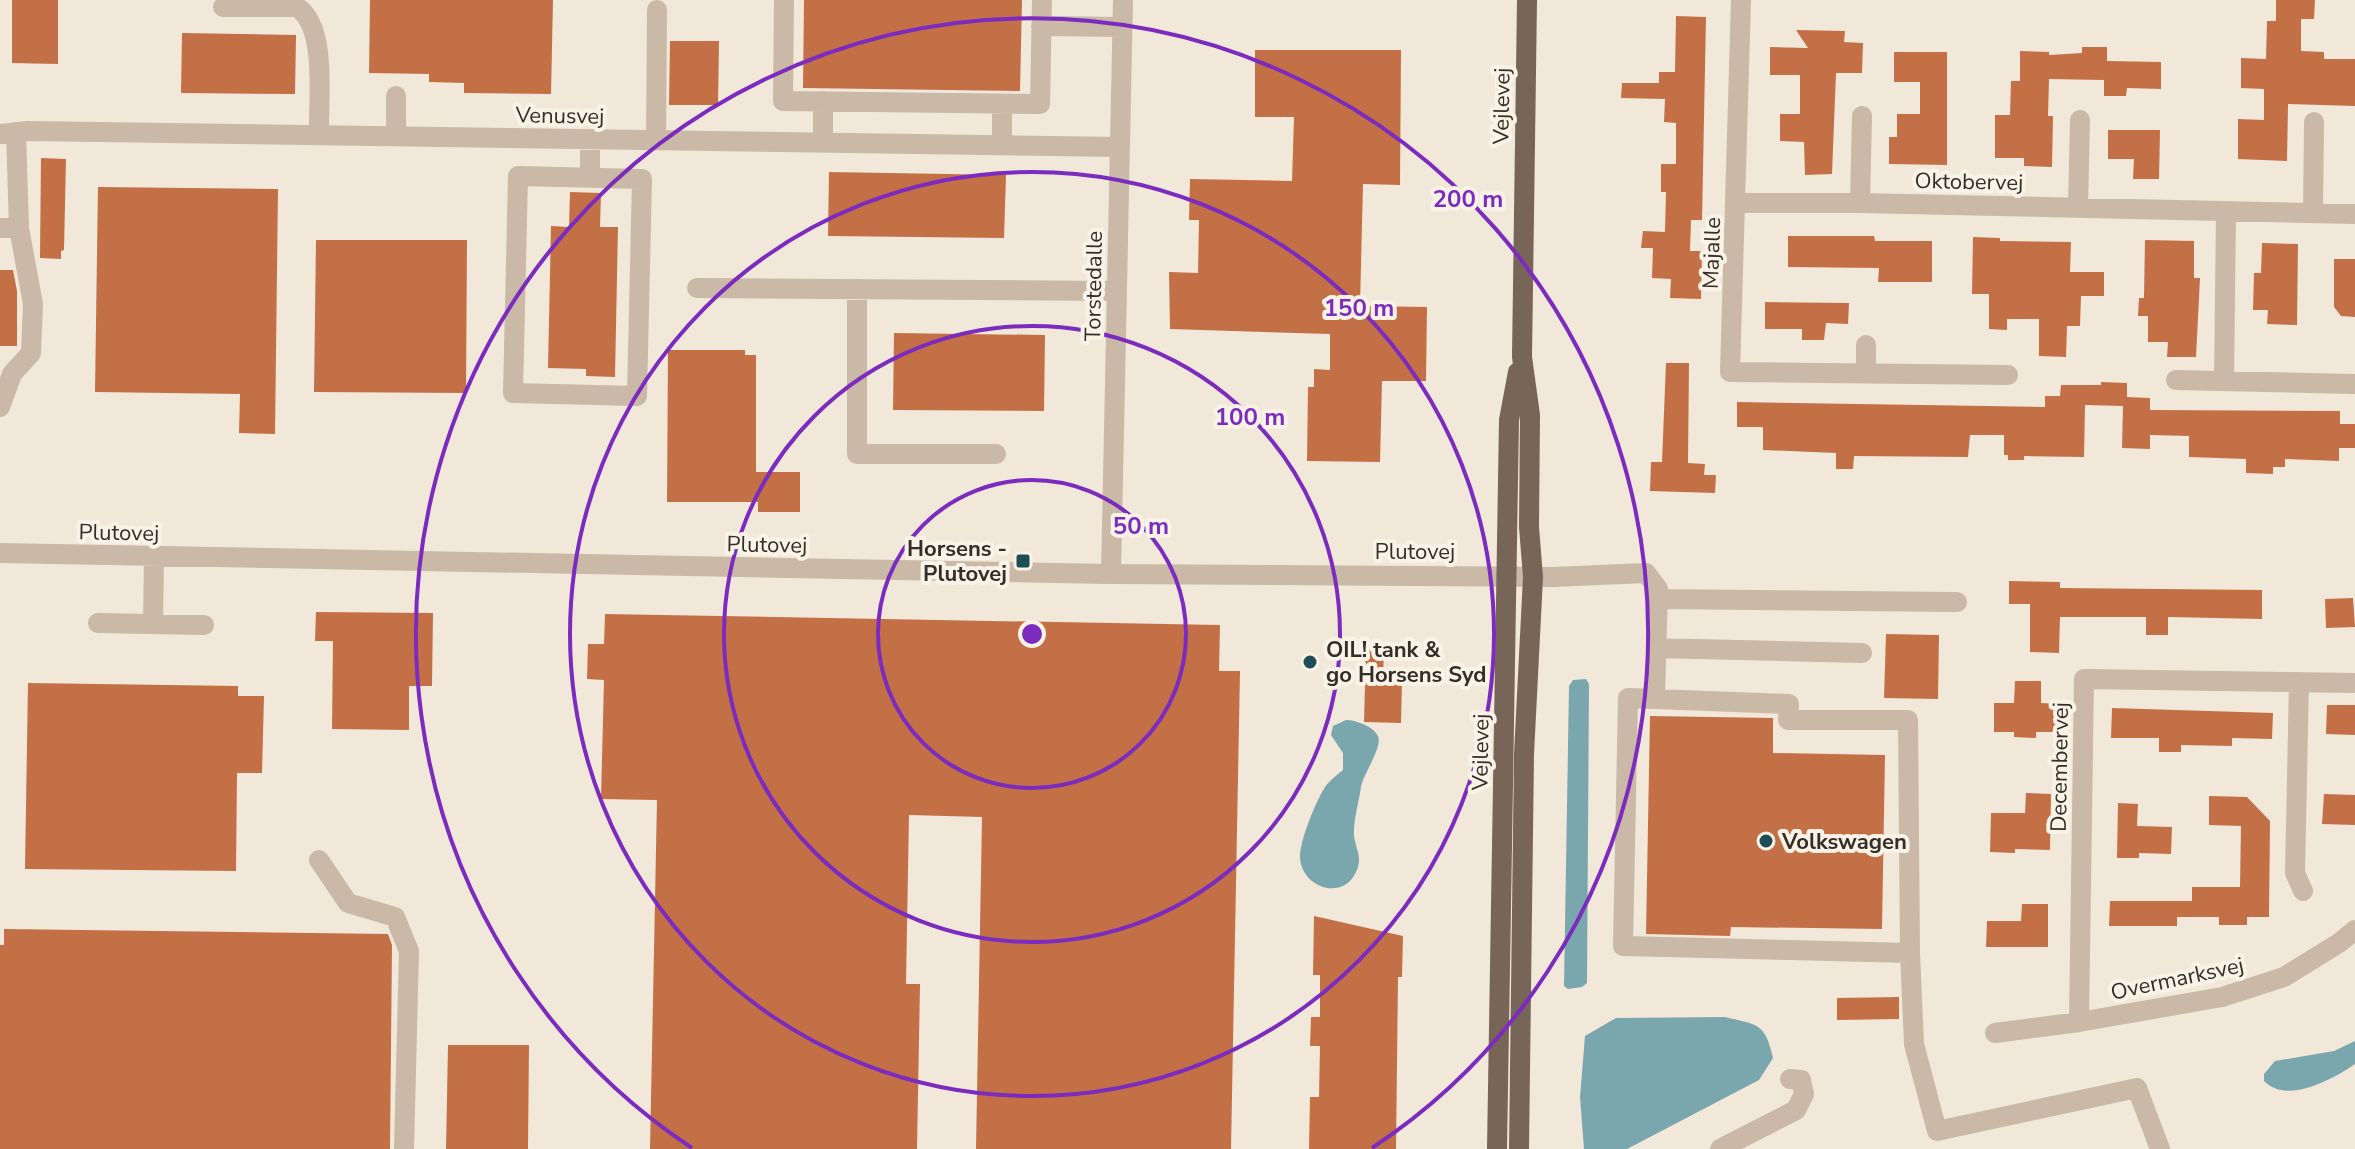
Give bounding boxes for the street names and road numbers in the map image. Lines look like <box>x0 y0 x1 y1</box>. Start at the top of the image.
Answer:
street label: Vejlevej <box>1486 67 1518 146</box>
street label: Venusvej <box>514 100 605 132</box>
street label: Oktobervej <box>1914 166 2024 198</box>
street label: Majalle <box>1696 217 1728 290</box>
street label: Torstedalle <box>1078 231 1110 341</box>
street label: Plutovej <box>78 517 159 549</box>
street label: Plutovej <box>726 529 807 561</box>
street label: Plutovej <box>1375 537 1455 567</box>
street label: Decembervej <box>2044 702 2076 832</box>
street label: Vejlevej <box>1465 713 1497 792</box>
street label: Overmarksvej <box>2108 950 2246 1008</box>

